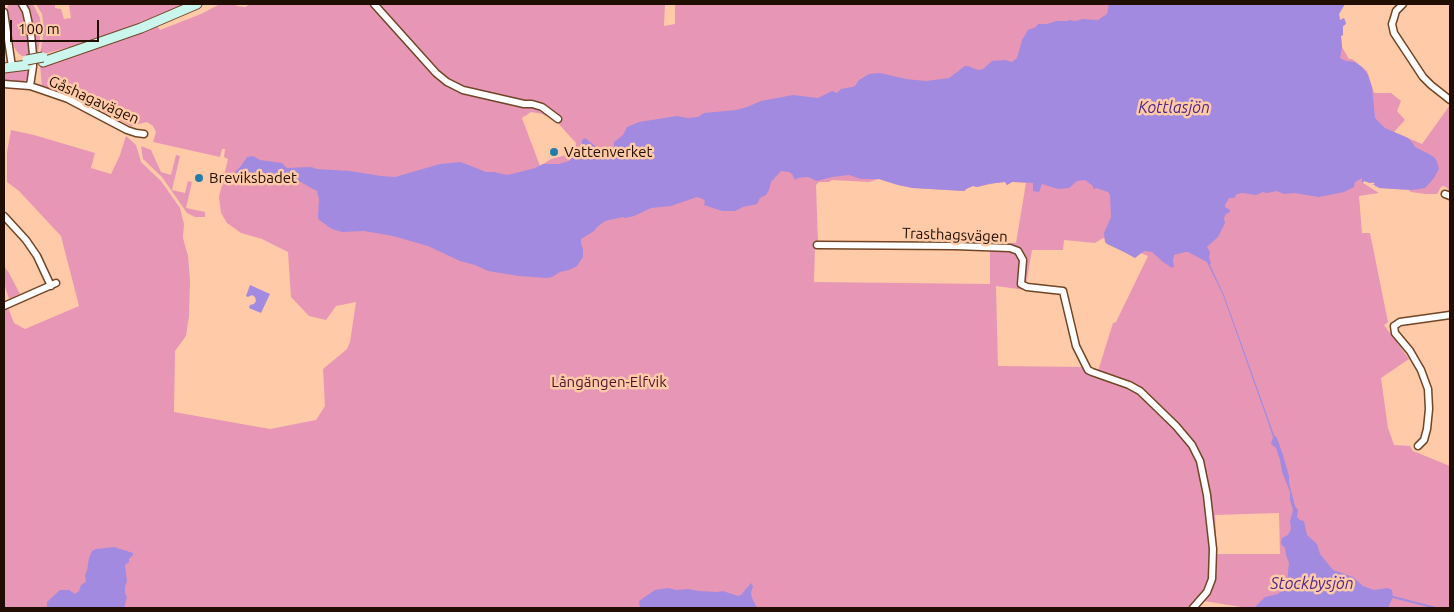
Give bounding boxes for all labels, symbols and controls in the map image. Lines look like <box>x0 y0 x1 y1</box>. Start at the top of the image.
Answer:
scale bar <box>12 10 101 42</box>
text: 100 m <box>18 20 60 37</box>
street label: Gåshagavägen <box>46 72 142 128</box>
water label: Kottlasjön <box>1138 98 1210 118</box>
place label: Vattenverket <box>564 143 652 161</box>
marker: Vattenverket <box>548 146 560 158</box>
place label: Breviksbadet <box>209 169 297 187</box>
marker: Breviksbadet <box>193 172 205 184</box>
street label: Trasthagsvägen <box>902 224 1008 246</box>
park label: Långängen-Elfvik <box>551 373 667 391</box>
water label: Stockbysjön <box>1270 574 1354 594</box>

